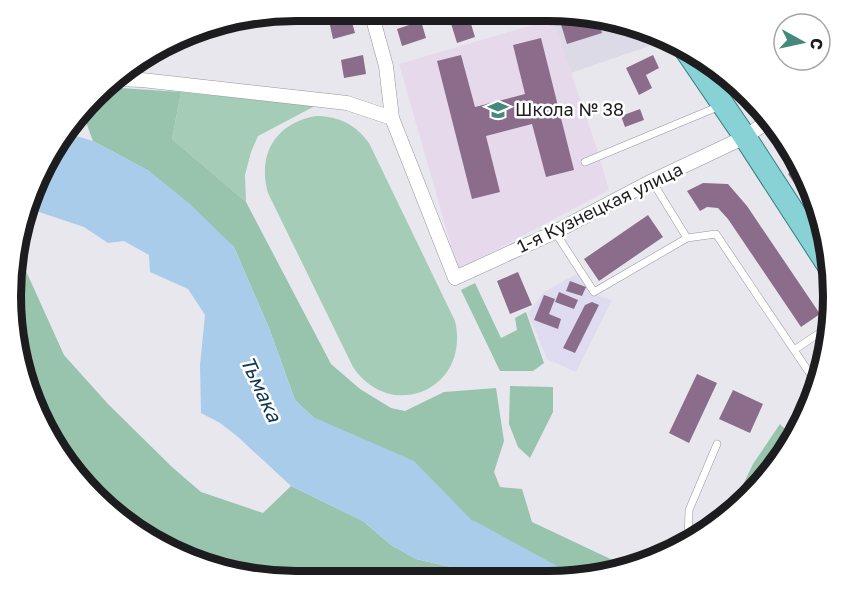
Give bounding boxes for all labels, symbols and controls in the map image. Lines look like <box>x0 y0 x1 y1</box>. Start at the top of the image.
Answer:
north arrow <box>772 12 832 72</box>
text: С <box>806 37 828 51</box>
school or university icon: Школа № 38 <box>486 98 510 122</box>
place label: Школа № 38 <box>515 98 624 120</box>
street label: 1-я Кузнецкая улица <box>513 157 686 257</box>
water label: Тьмака <box>236 352 288 426</box>

